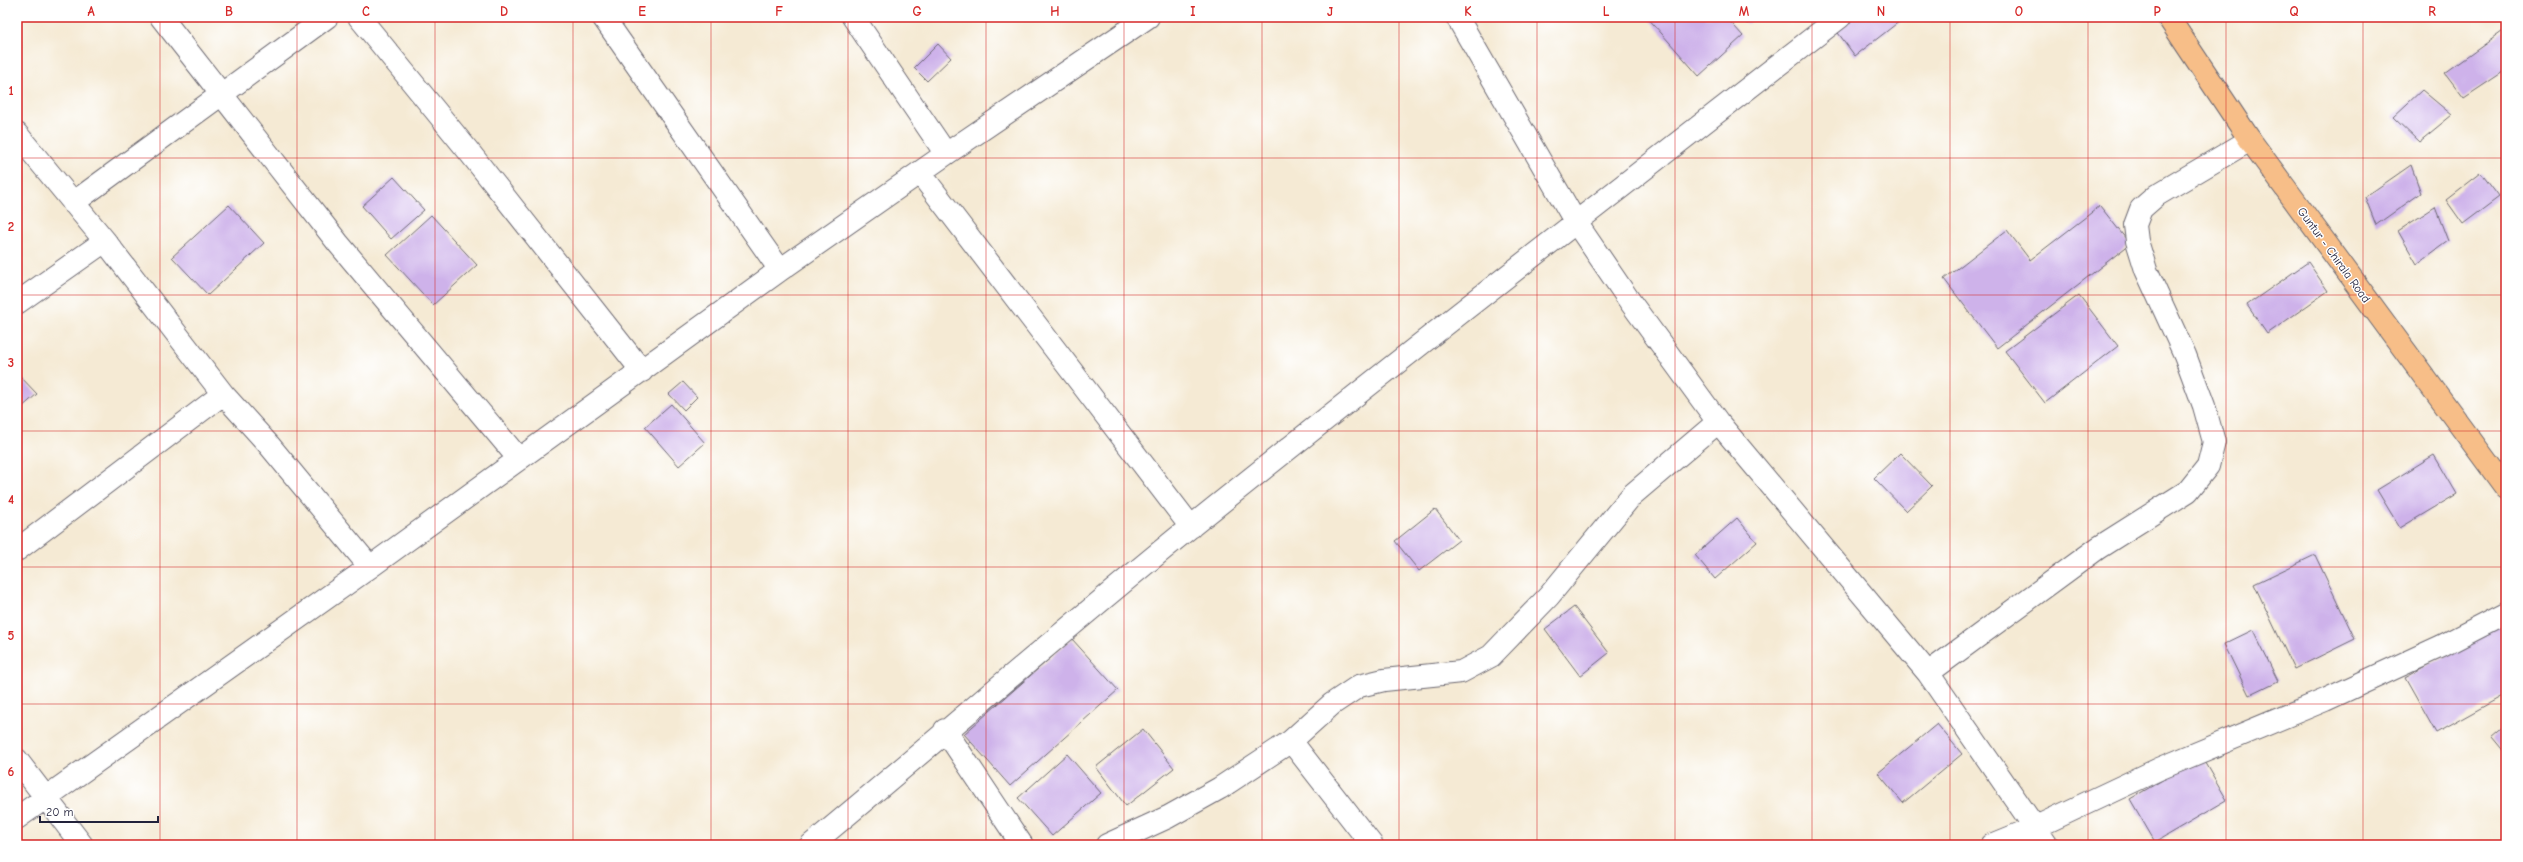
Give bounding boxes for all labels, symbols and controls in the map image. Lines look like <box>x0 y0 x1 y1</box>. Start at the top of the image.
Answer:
text: A <box>87 4 95 19</box>
text: B <box>225 4 233 19</box>
text: C <box>362 4 370 19</box>
text: D <box>500 4 508 19</box>
text: E <box>638 4 646 19</box>
text: F <box>775 4 783 19</box>
text: G <box>912 4 922 19</box>
text: H <box>1050 4 1060 19</box>
text: I <box>1190 4 1196 19</box>
text: J <box>1327 4 1333 19</box>
text: K <box>1464 4 1472 19</box>
text: L <box>1603 4 1610 19</box>
text: M <box>1739 4 1750 19</box>
text: N <box>1877 4 1885 19</box>
text: O <box>2015 4 2023 19</box>
text: P <box>2153 4 2161 19</box>
text: Q <box>2289 4 2299 19</box>
text: R <box>2428 4 2436 19</box>
text: 1 <box>8 83 14 98</box>
street label: Guntur - Chirala Road <box>2295 205 2373 305</box>
text: 2 <box>8 219 14 234</box>
text: 3 <box>8 355 14 370</box>
text: 4 <box>8 492 14 507</box>
text: 5 <box>8 628 15 643</box>
text: 6 <box>8 764 15 779</box>
scale bar <box>40 798 158 824</box>
text: 20 m <box>46 805 74 819</box>

